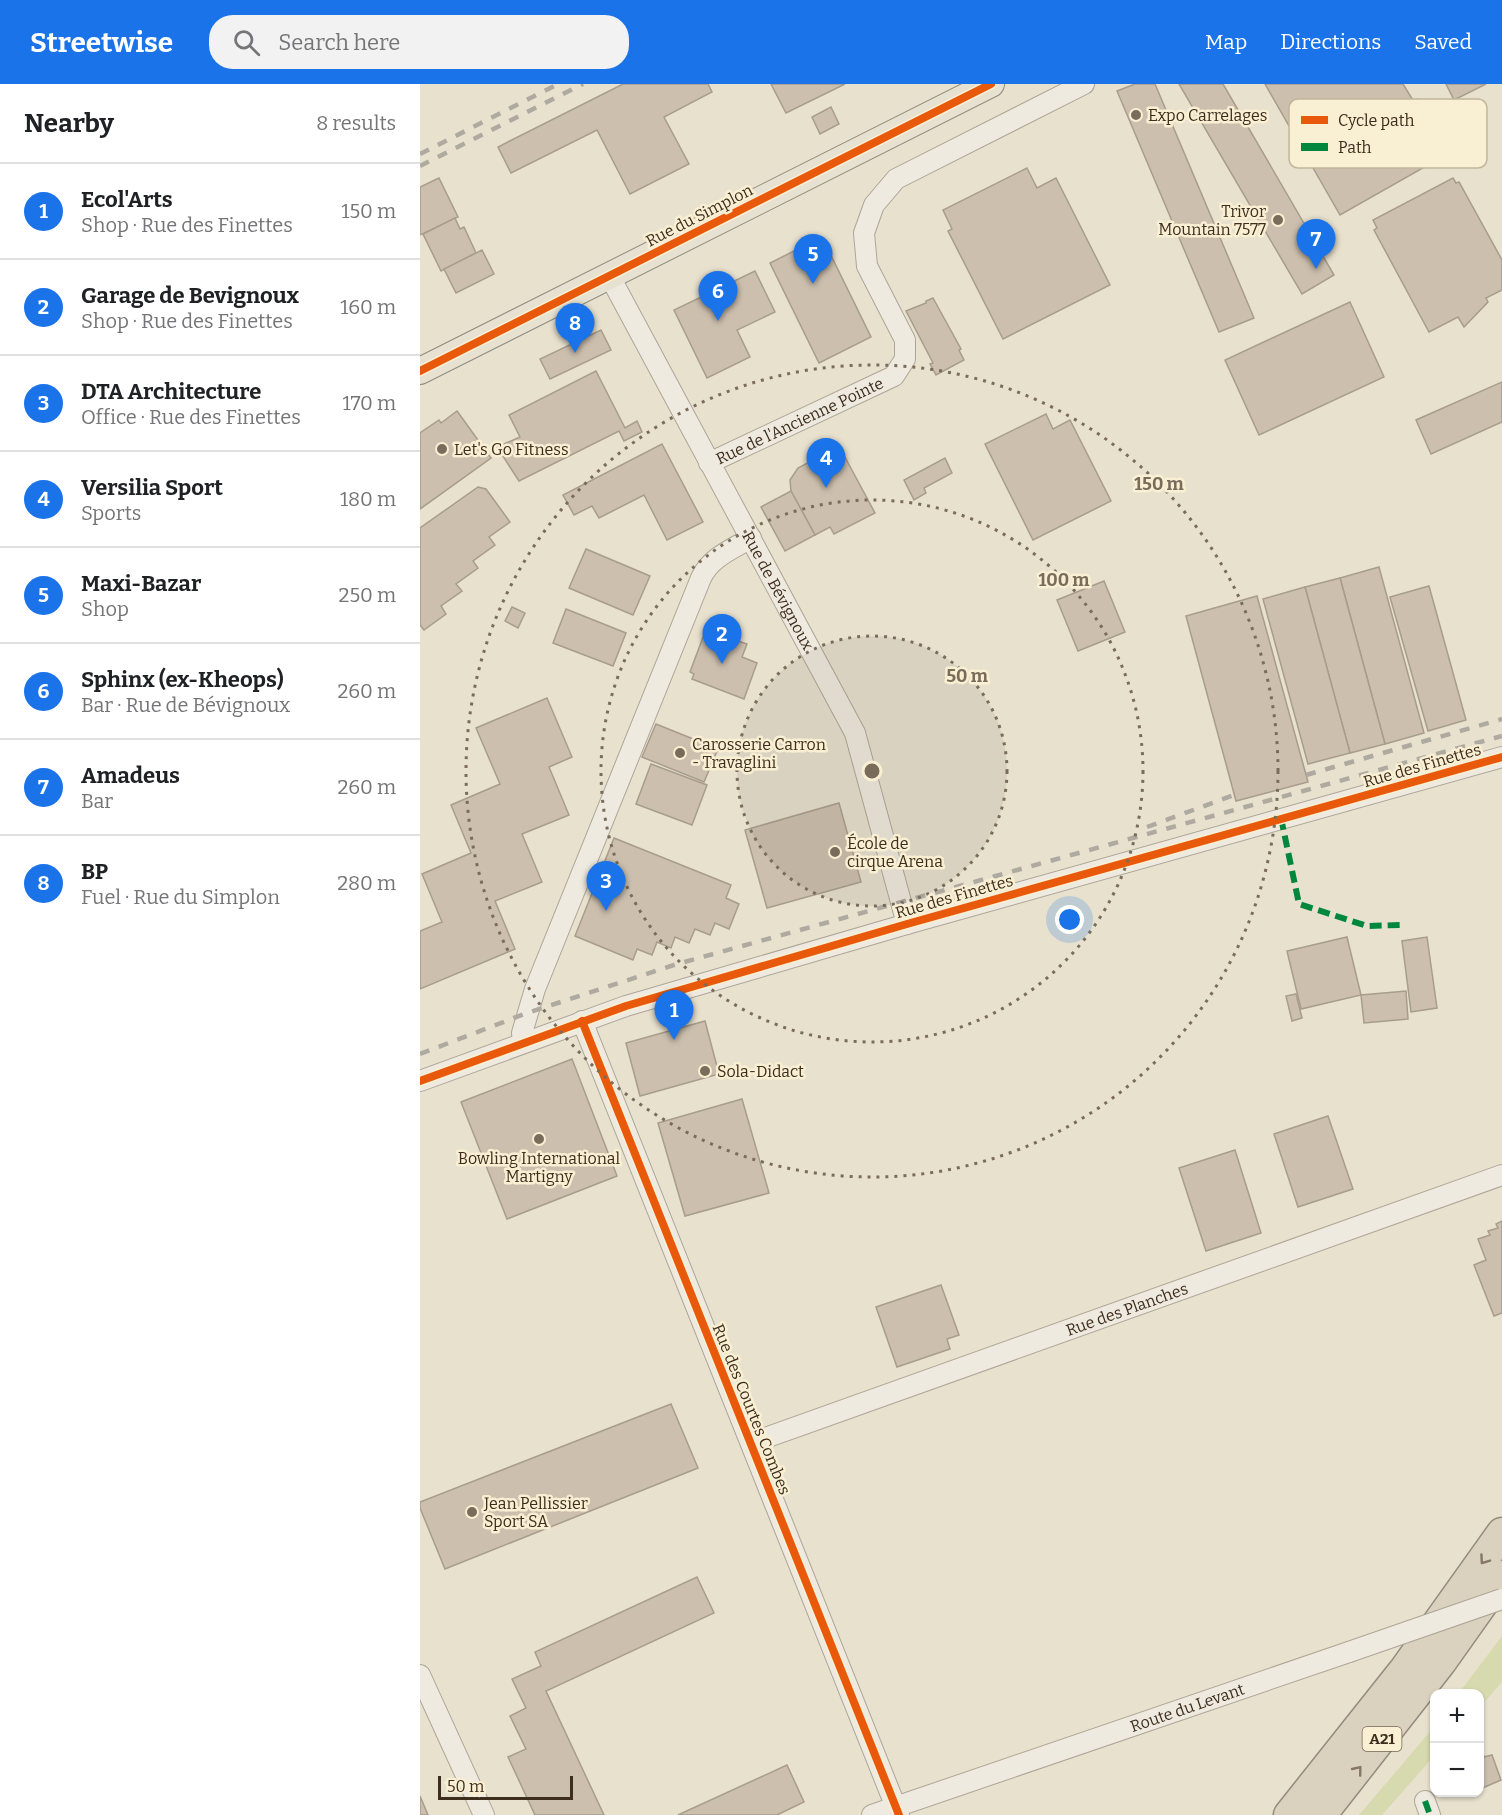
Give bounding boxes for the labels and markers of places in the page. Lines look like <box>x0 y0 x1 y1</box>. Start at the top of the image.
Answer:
place label: Expo Carrelages <box>1148 106 1267 125</box>
marker: Expo Carrelages <box>1129 108 1143 122</box>
place label: Trivor Mountain 7577 <box>1158 202 1266 239</box>
marker: Trivor Mountain 7577 <box>1271 213 1285 227</box>
pin: 7 <box>1296 220 1336 269</box>
pin: 5 <box>794 234 832 284</box>
pin: 6 <box>698 272 738 321</box>
pin: 8 <box>556 304 594 353</box>
pin: 4 <box>806 438 846 488</box>
place label: Let's Go Fitness <box>454 440 569 459</box>
marker: Let's Go Fitness <box>435 442 449 456</box>
pin: 2 <box>702 614 742 664</box>
place label: Carosserie Carron - Travaglini <box>692 735 826 772</box>
marker: Carosserie Carron - Travaglini <box>673 746 687 760</box>
centre of rings <box>862 761 882 781</box>
place label: École de cirque Arena <box>847 833 943 871</box>
marker: École de cirque Arena <box>828 845 842 859</box>
pin: 3 <box>586 862 626 911</box>
pin: 1 <box>654 990 694 1040</box>
place label: Sola-Didact <box>717 1062 804 1081</box>
marker: Sola-Didact <box>698 1064 712 1078</box>
marker: Bowling International Martigny <box>532 1132 546 1146</box>
place label: Bowling International Martigny <box>458 1149 621 1186</box>
place label: Jean Pellissier Sport SA <box>483 1494 588 1531</box>
marker: Jean Pellissier Sport SA <box>465 1505 479 1519</box>

